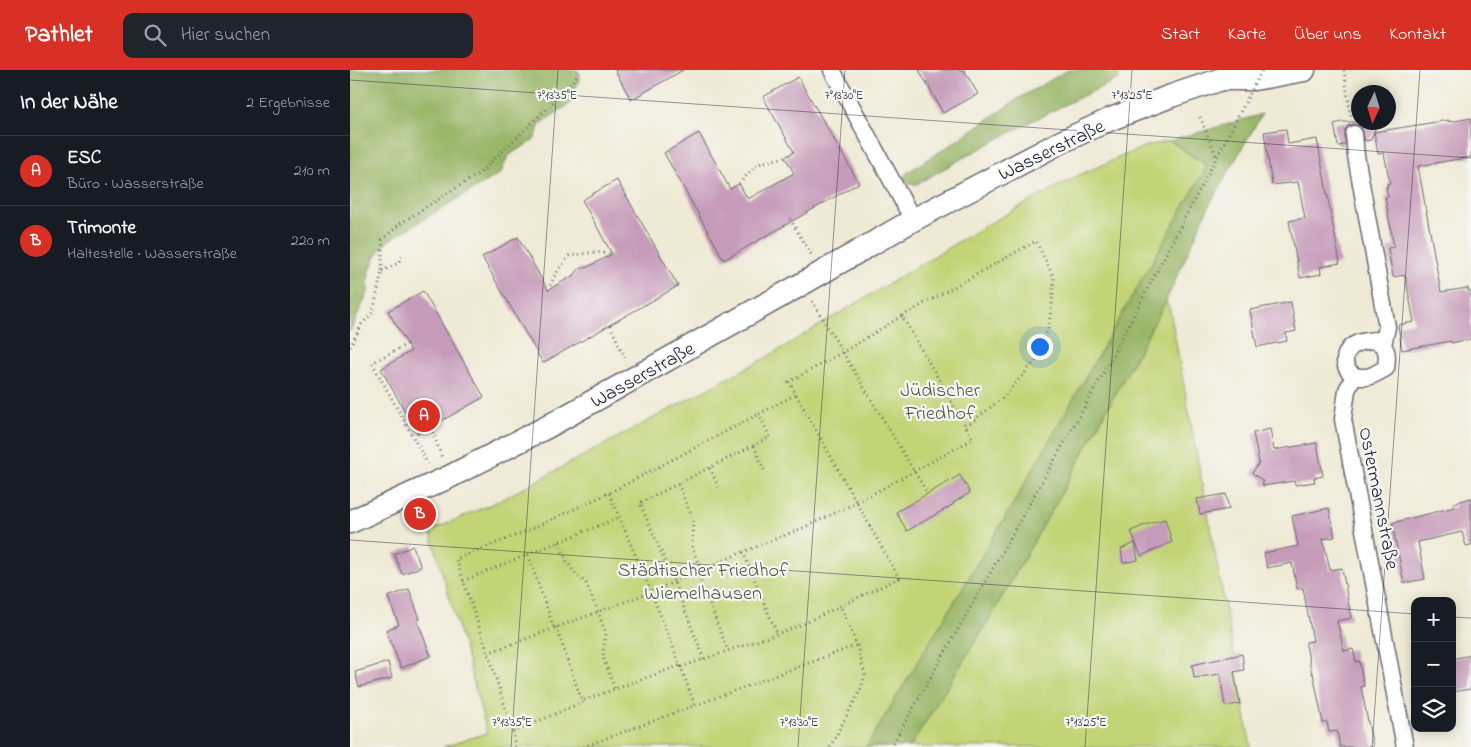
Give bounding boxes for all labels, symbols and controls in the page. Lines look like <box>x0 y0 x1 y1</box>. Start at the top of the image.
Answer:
search box <box>123 13 473 58</box>
text: Pathlet <box>25 18 93 53</box>
icon: search <box>141 21 169 49</box>
text: Hier suchen <box>181 22 270 49</box>
text: Start <box>1161 22 1200 48</box>
text: Karte <box>1228 22 1266 48</box>
text: Über uns <box>1294 22 1361 48</box>
text: Kontakt <box>1389 22 1446 48</box>
north arrow <box>1351 85 1396 130</box>
text: 7°13'35"E <box>537 87 577 105</box>
text: 7°13'30"E <box>825 87 863 105</box>
text: 7°13'25"E <box>1111 87 1153 105</box>
text: In der Nähe <box>20 88 118 118</box>
text: 2 Ergebnisse <box>246 91 330 115</box>
street label: Wasserstraße <box>994 113 1110 190</box>
text: ESC <box>67 145 101 172</box>
text: A <box>31 159 41 183</box>
text: 210 m <box>294 159 330 183</box>
text: Büro · Wasserstraße <box>67 172 204 196</box>
text: Trimonte <box>67 215 136 242</box>
text: B <box>31 229 41 253</box>
text: 220 m <box>291 229 330 253</box>
text: Haltestelle · Wasserstraße <box>67 242 237 266</box>
your location <box>1027 334 1053 360</box>
street label: Wasserstraße <box>586 336 701 417</box>
park label: Jüdischer Friedhof <box>900 377 981 429</box>
pin: A <box>408 397 440 435</box>
street label: Ostermannstraße <box>1350 425 1406 572</box>
pin: B <box>404 495 436 533</box>
park label: Städtischer Friedhof Wiemelhausen <box>618 557 789 609</box>
map controls <box>1411 597 1456 732</box>
button: + <box>1411 597 1456 642</box>
button: − <box>1411 642 1456 687</box>
button: layers <box>1411 687 1456 732</box>
text: 7°13'35"E <box>492 714 532 732</box>
text: 7°13'30"E <box>780 714 818 732</box>
text: 7°13'25"E <box>1065 714 1107 732</box>

